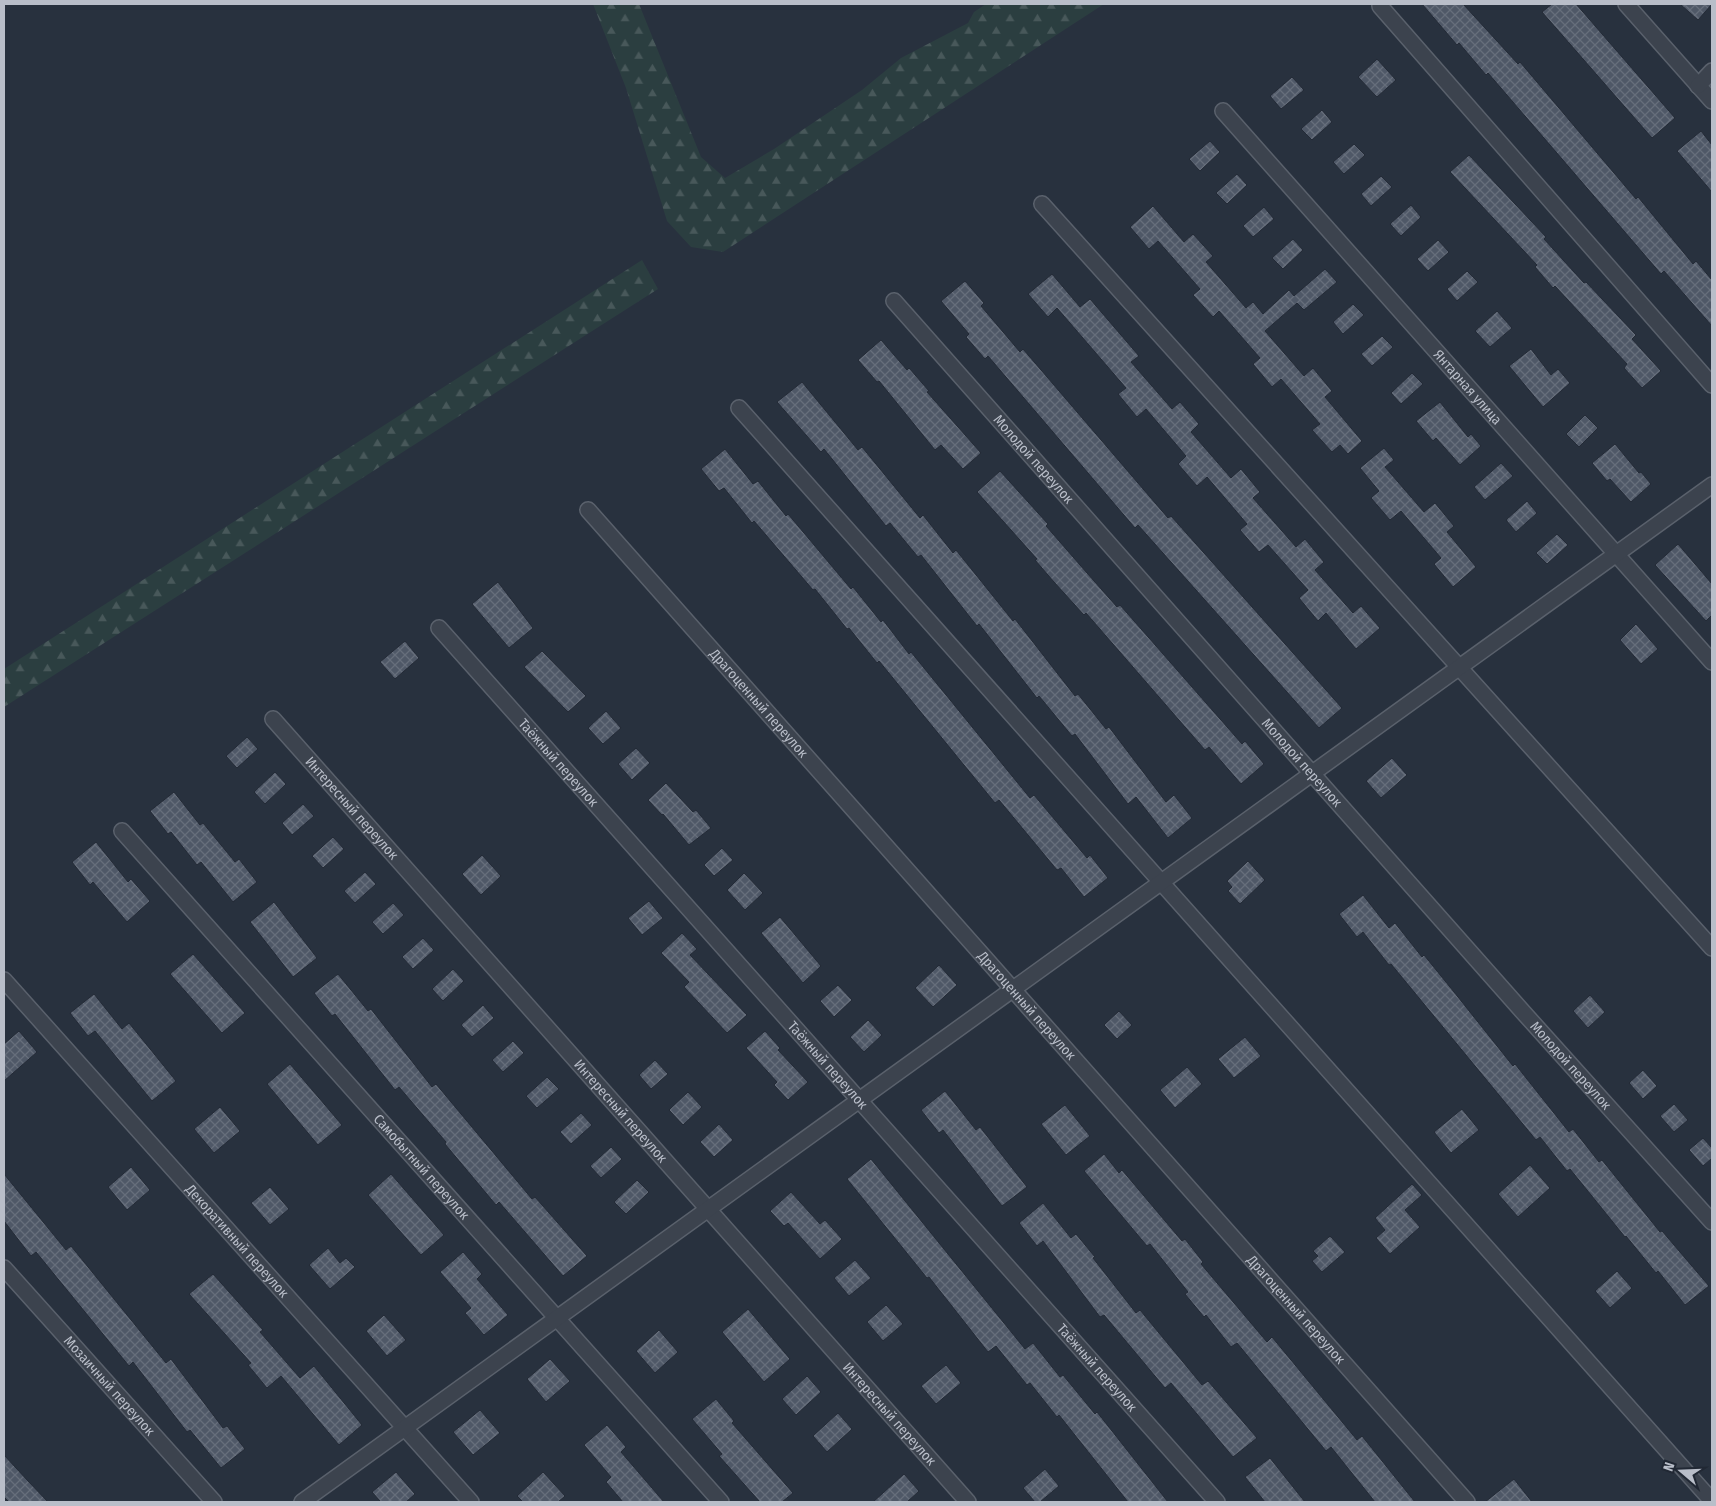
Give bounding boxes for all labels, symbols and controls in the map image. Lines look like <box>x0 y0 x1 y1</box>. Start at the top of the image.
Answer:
street label: Янтарная улица <box>1430 346 1506 428</box>
street label: Молодой переулок <box>990 411 1078 507</box>
street label: Драгоценный переулок <box>706 644 812 761</box>
street label: Молодой переулок <box>1258 714 1346 811</box>
street label: Таёжный переулок <box>515 715 603 810</box>
street label: Интересный переулок <box>302 753 402 863</box>
street label: Драгоценный переулок <box>974 947 1080 1064</box>
street label: Таёжный переулок <box>784 1017 872 1113</box>
street label: Молодой переулок <box>1527 1018 1615 1113</box>
street label: Интересный переулок <box>571 1056 671 1166</box>
street label: Самобытный переулок <box>370 1110 473 1223</box>
street label: Декоративный переулок <box>182 1180 293 1301</box>
street label: Драгоценный переулок <box>1243 1251 1349 1368</box>
street label: Таёжный переулок <box>1054 1320 1141 1415</box>
street label: Мозаичный переулок <box>60 1332 159 1439</box>
street label: Интересный переулок <box>839 1359 940 1469</box>
north arrow <box>1656 1446 1706 1496</box>
text: N <box>1660 1460 1679 1474</box>

